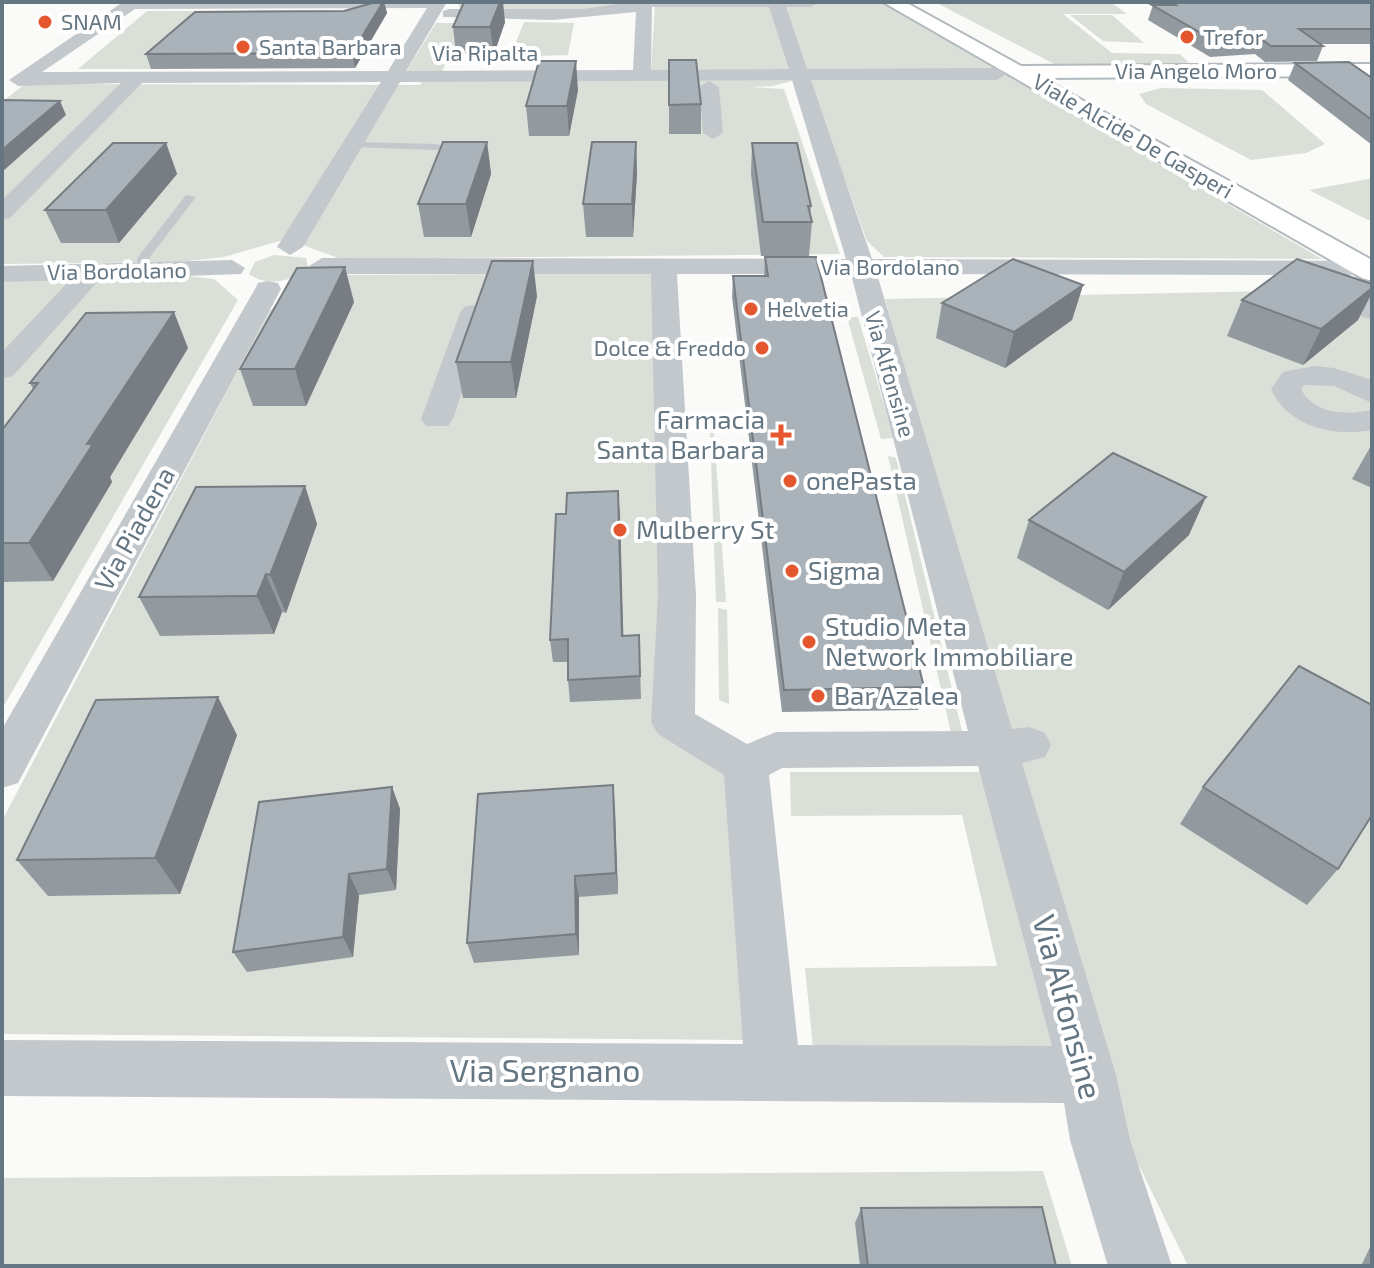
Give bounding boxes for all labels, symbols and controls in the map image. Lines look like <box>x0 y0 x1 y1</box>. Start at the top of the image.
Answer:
place label: SNAM <box>61 8 122 34</box>
marker: SNAM <box>36 13 54 31</box>
place label: Trefor <box>1203 23 1264 49</box>
marker: Trefor <box>1178 28 1196 46</box>
place label: Santa Barbara <box>259 33 402 59</box>
marker: Santa Barbara <box>234 38 252 56</box>
street label: Via Ripalta <box>432 39 538 65</box>
street label: Via Angelo Moro <box>1115 57 1277 83</box>
street label: Viale Alcide De Gasperi <box>1029 67 1238 203</box>
street label: Via Bordolano <box>820 253 960 279</box>
street label: Via Bordolano <box>47 256 187 284</box>
place label: Helvetia <box>767 295 849 321</box>
marker: Helvetia <box>742 300 760 318</box>
street label: Via Alfonsine <box>861 308 921 440</box>
place label: Dolce & Freddo <box>594 334 746 360</box>
marker: Dolce & Freddo <box>753 339 771 357</box>
place label: Farmacia Santa Barbara <box>596 403 765 464</box>
marker: Farmacia Santa Barbara <box>772 426 790 444</box>
street label: Via Piadena <box>87 461 180 596</box>
place label: onePasta <box>806 464 917 495</box>
marker: onePasta <box>781 472 799 490</box>
place label: Mulberry St <box>636 513 774 544</box>
marker: Mulberry St <box>611 521 629 539</box>
place label: Sigma <box>808 554 881 585</box>
marker: Sigma <box>783 562 801 580</box>
place label: Studio Meta Network Immobiliare <box>825 610 1073 671</box>
marker: Studio Meta Network Immobiliare <box>800 633 818 651</box>
place label: Bar Azalea <box>834 679 959 710</box>
marker: Bar Azalea <box>809 687 827 705</box>
street label: Via Alfonsine <box>1026 910 1112 1103</box>
street label: Via Sergnano <box>450 1050 640 1088</box>

